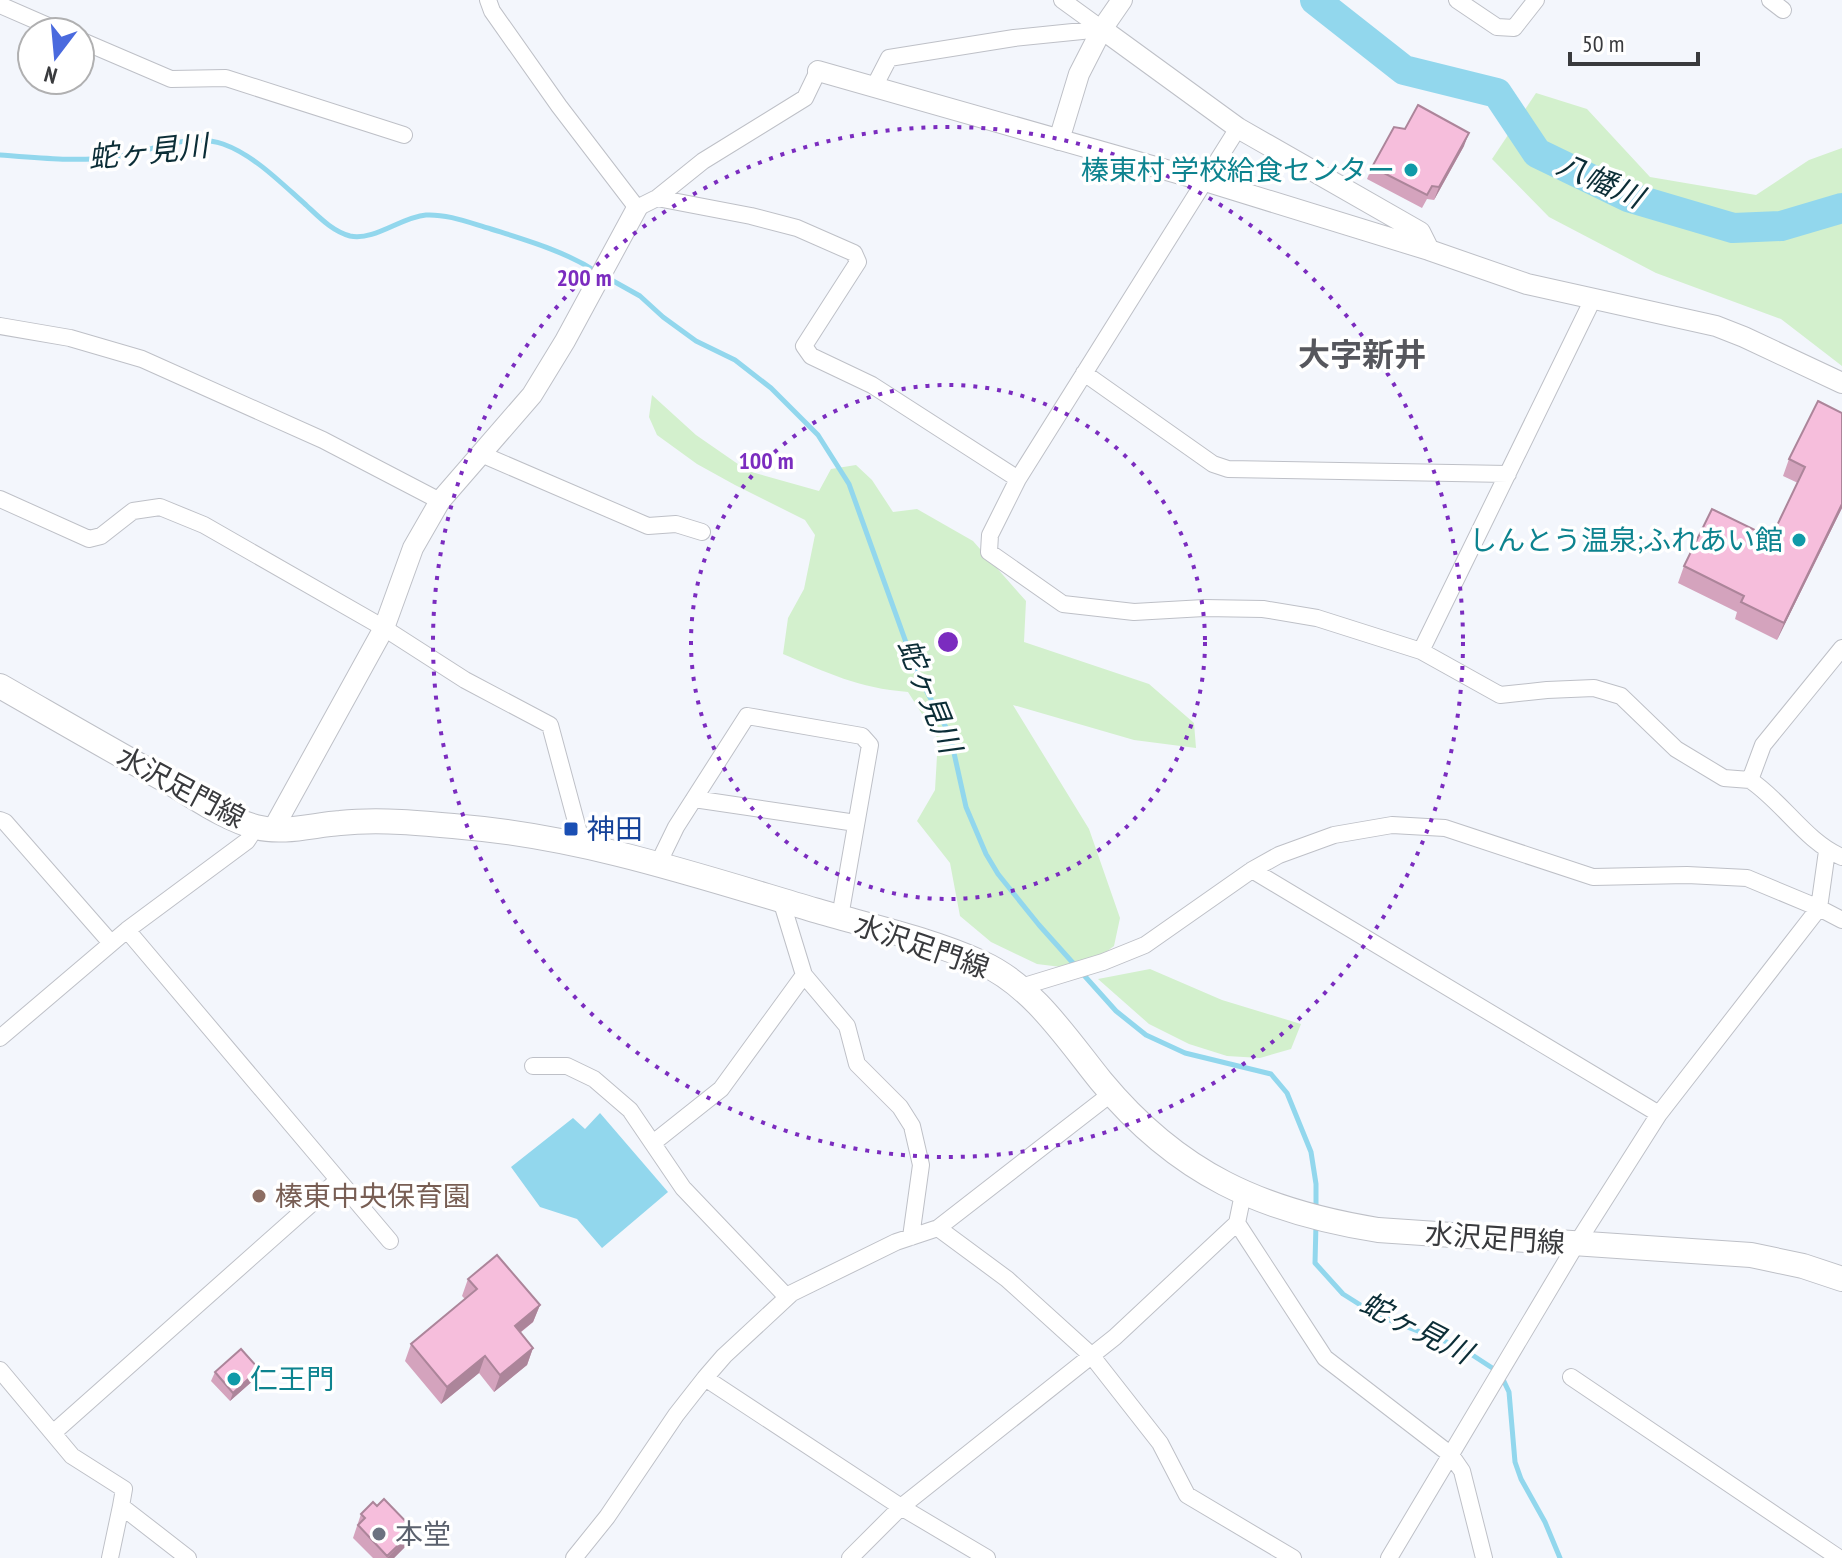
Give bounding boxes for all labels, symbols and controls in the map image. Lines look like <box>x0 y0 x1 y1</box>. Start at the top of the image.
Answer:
north arrow <box>16 16 96 96</box>
scale bar <box>1570 16 1698 66</box>
text: 50 m <box>1582 28 1624 59</box>
text: N <box>41 60 60 90</box>
water label: 蛇ヶ見川 <box>86 125 213 176</box>
water label: 八幡川 <box>1552 144 1652 217</box>
place label: 榛東村 学校給食センター <box>1081 151 1395 188</box>
marker: 榛東村 学校給食センター <box>1402 161 1420 179</box>
text: 200 m <box>556 262 612 293</box>
district label: 大字新井 <box>1298 333 1426 375</box>
text: 100 m <box>738 445 794 476</box>
place label: しんとう温泉;ふれあい館 <box>1469 521 1783 558</box>
marker: しんとう温泉;ふれあい館 <box>1790 531 1808 549</box>
centre of rings <box>934 628 962 656</box>
water label: 蛇ヶ見川 <box>890 633 972 761</box>
street label: 水沢足門線 <box>111 737 252 836</box>
place label: 神田 <box>587 810 643 847</box>
marker: 神田 <box>562 820 580 838</box>
street label: 水沢足門線 <box>850 905 994 986</box>
place label: 榛東中央保育園 <box>275 1177 471 1214</box>
marker: 榛東中央保育園 <box>250 1187 268 1205</box>
street label: 水沢足門線 <box>1424 1214 1566 1261</box>
water label: 蛇ヶ見川 <box>1354 1282 1482 1373</box>
place label: 仁王門 <box>250 1360 334 1397</box>
marker: 仁王門 <box>225 1370 243 1388</box>
place label: 本堂 <box>395 1515 451 1552</box>
marker: 本堂 <box>370 1525 388 1543</box>

